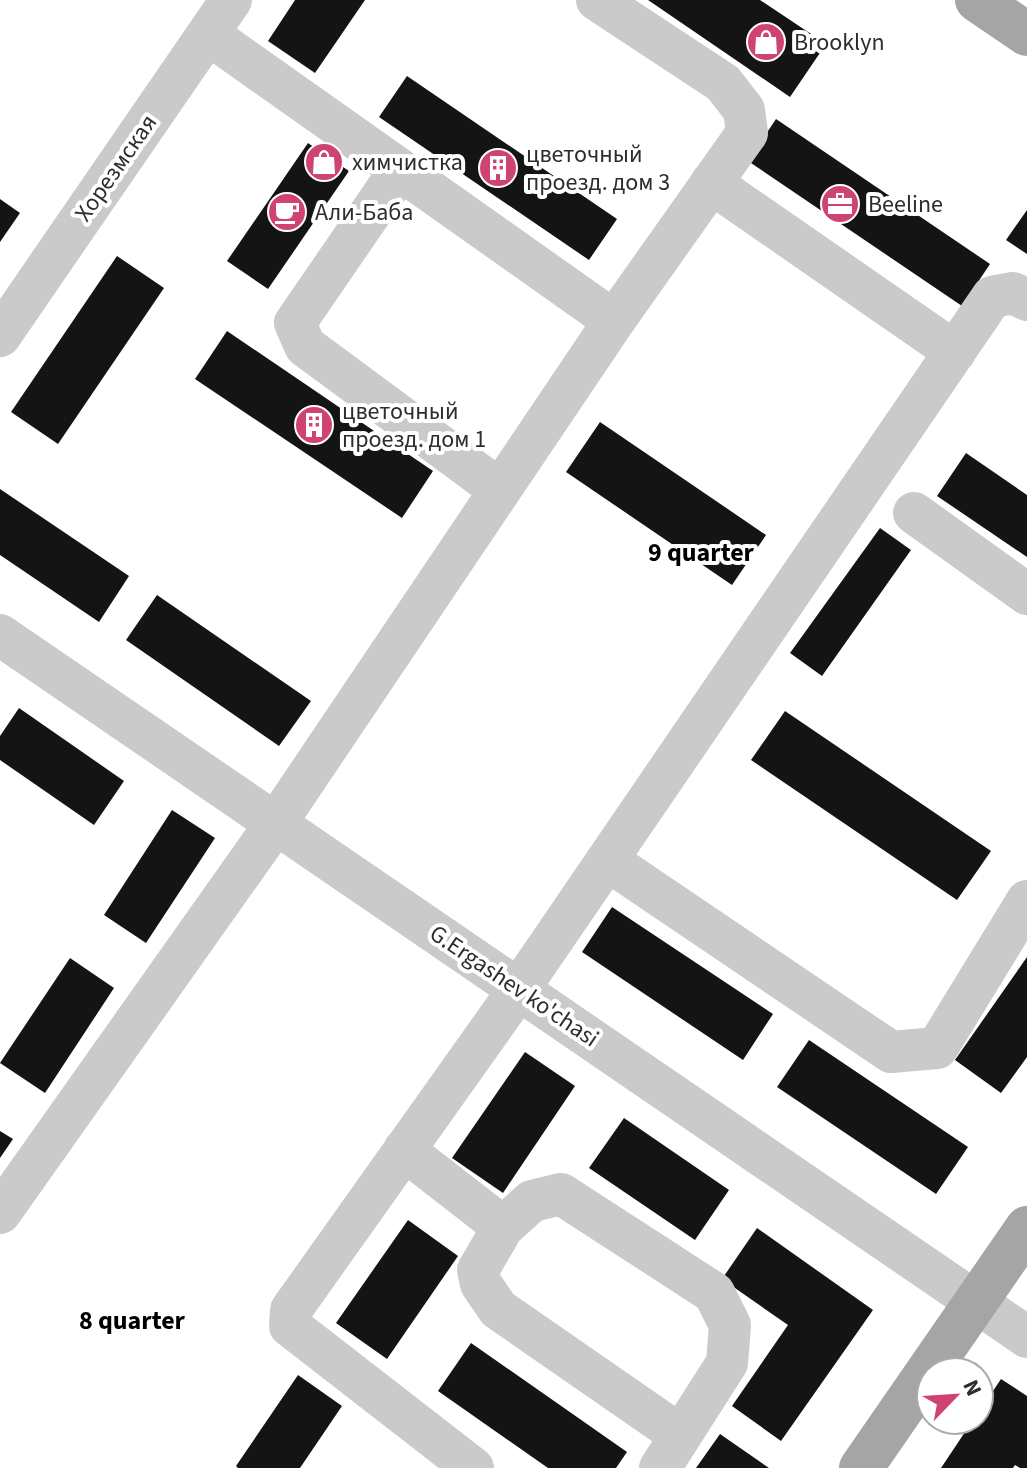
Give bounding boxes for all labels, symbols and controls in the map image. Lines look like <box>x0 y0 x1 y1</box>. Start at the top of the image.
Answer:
shop icon: Brooklyn <box>745 21 787 63</box>
place label: Brooklyn <box>794 25 885 60</box>
street label: Хорезмская <box>66 107 166 229</box>
place label: цветочный проезд. дом 3 <box>526 137 670 200</box>
shop icon: химчистка <box>303 141 345 183</box>
place label: химчистка <box>352 145 463 180</box>
building icon: цветочный проезд. дом 3 <box>477 147 519 189</box>
office icon: Beeline <box>819 183 861 225</box>
place label: Beeline <box>868 187 943 222</box>
cafe icon: Али-Баба <box>266 191 308 233</box>
place label: Али-Баба <box>315 195 413 230</box>
place label: цветочный проезд. дом 1 <box>342 394 486 457</box>
building icon: цветочный проезд. дом 1 <box>293 404 335 446</box>
district label: 9 quarter <box>648 534 755 571</box>
street label: G.Ergashev ko'chasi <box>422 916 606 1056</box>
district label: 8 quarter <box>79 1302 186 1339</box>
north arrow <box>915 1356 995 1436</box>
text: N <box>955 1375 990 1401</box>

